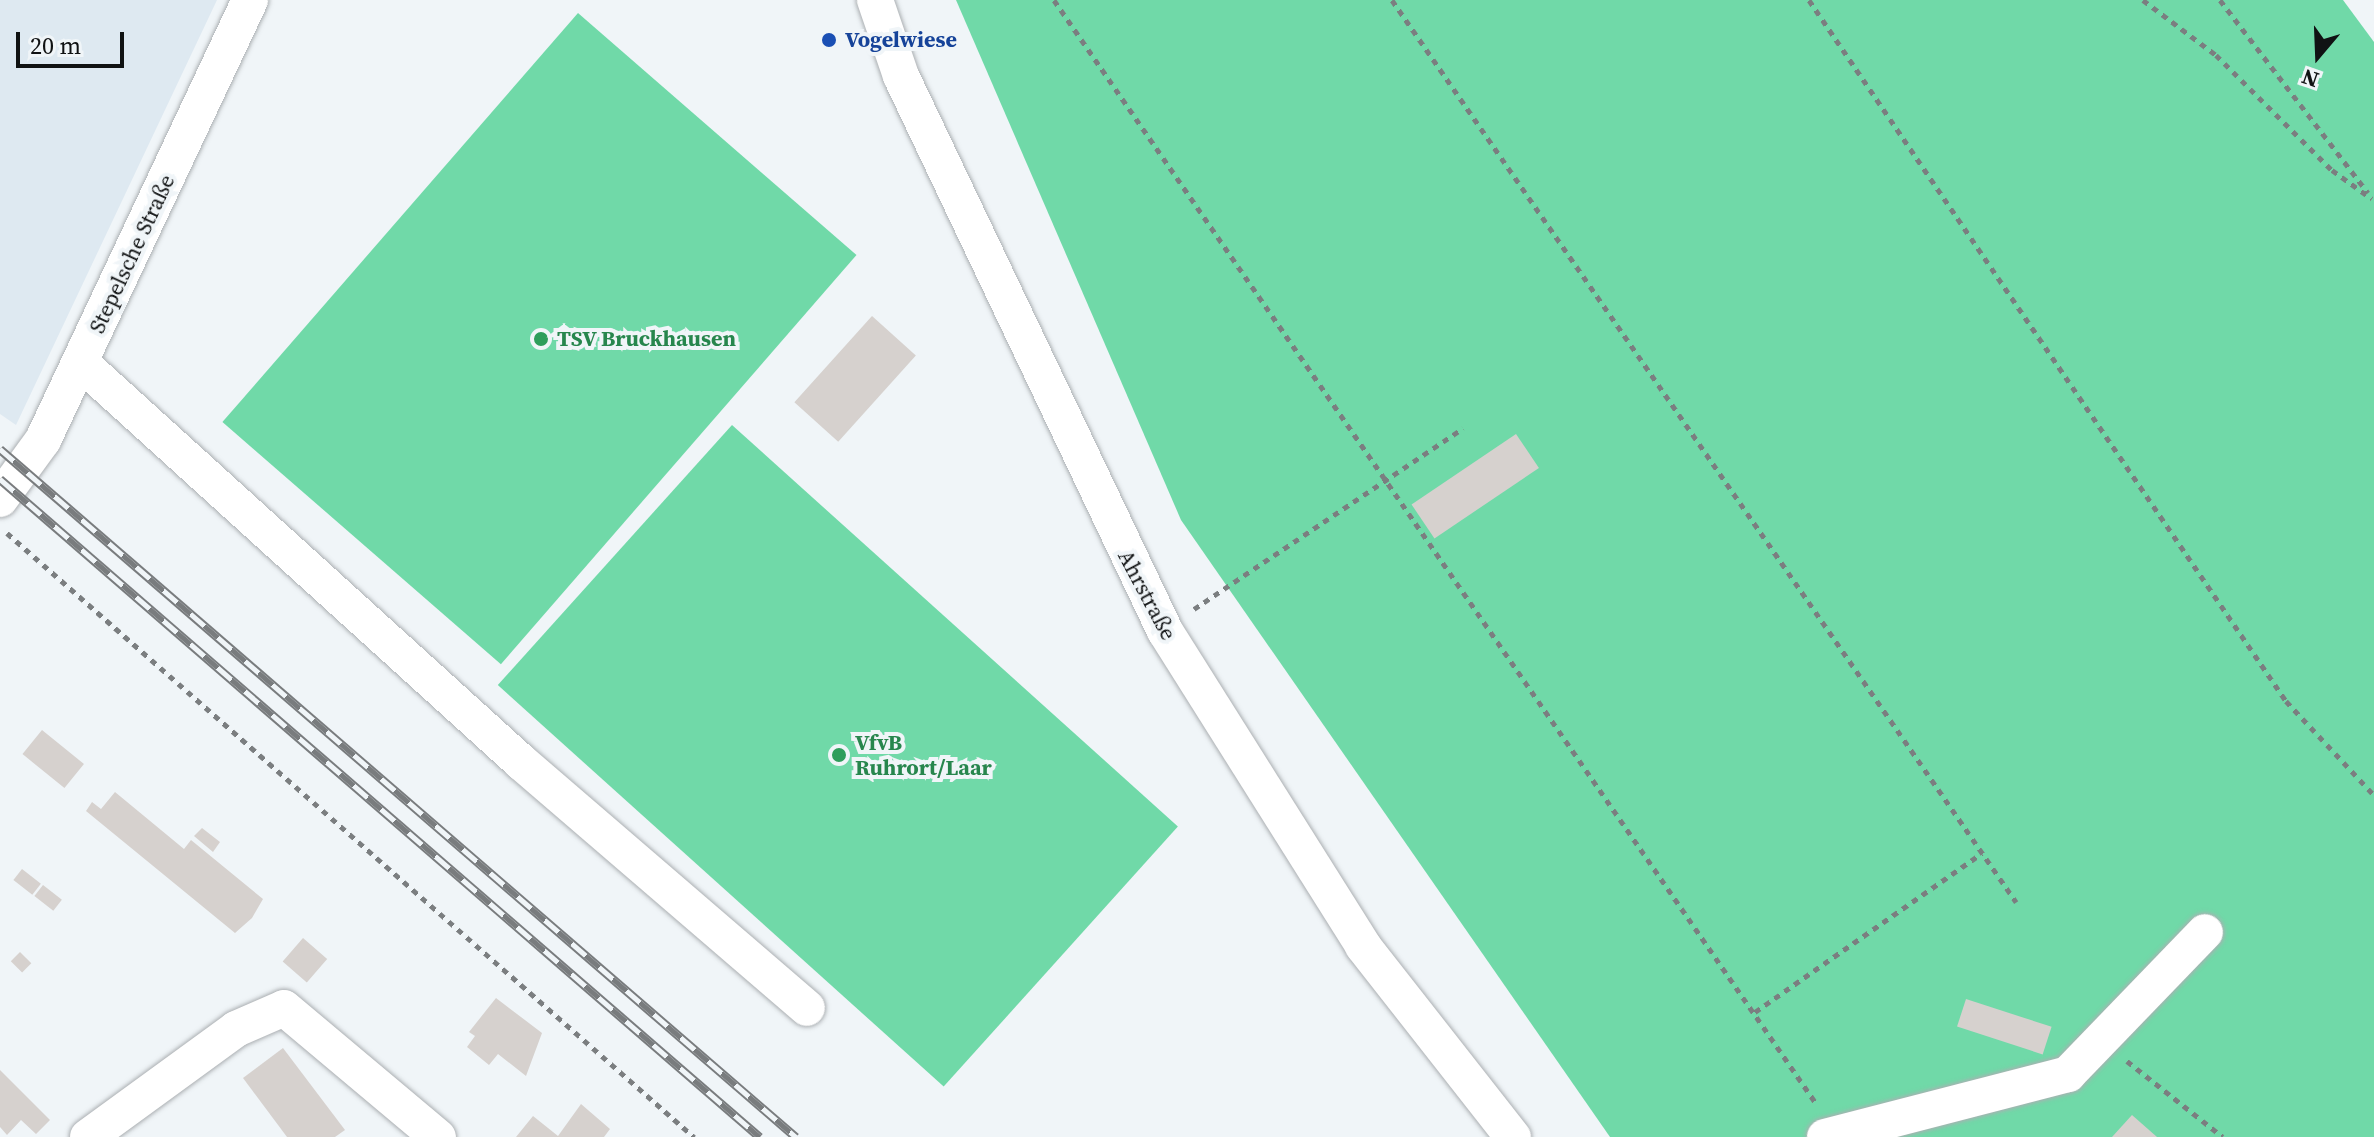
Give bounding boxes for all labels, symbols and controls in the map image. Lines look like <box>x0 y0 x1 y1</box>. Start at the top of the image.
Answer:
scale bar <box>20 16 128 66</box>
north arrow <box>2278 16 2358 96</box>
place label: Vogelwiese <box>845 27 957 53</box>
text: 20 m <box>30 29 81 62</box>
marker: Vogelwiese <box>820 31 838 49</box>
text: N <box>2298 62 2323 95</box>
street label: Stepelsche Straße <box>84 171 180 337</box>
place label: TSV Bruckhausen <box>557 326 737 352</box>
marker: TSV Bruckhausen <box>532 330 550 348</box>
street label: Ahrstraße <box>1112 545 1182 645</box>
place label: VfvB Ruhrort/Laar <box>855 729 992 780</box>
marker: VfvB Ruhrort/Laar <box>830 746 848 764</box>

